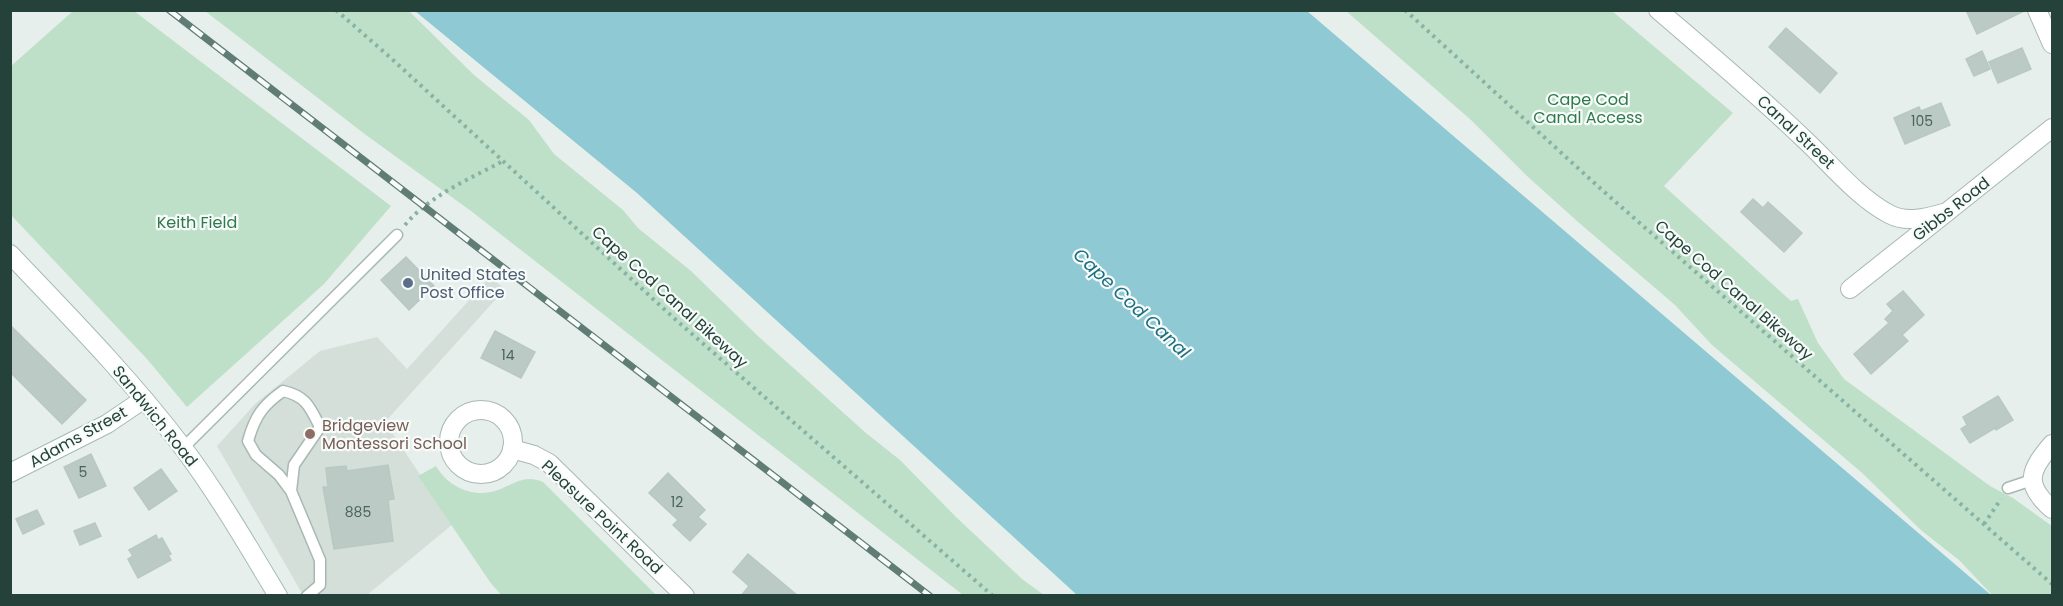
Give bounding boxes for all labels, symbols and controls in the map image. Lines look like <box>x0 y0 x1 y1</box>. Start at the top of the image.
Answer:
park label: Cape Cod Canal Access <box>1533 88 1643 129</box>
street label: Canal Street <box>1752 90 1840 174</box>
house number: 105 <box>1911 111 1933 131</box>
street label: Gibbs Road <box>1908 172 1994 246</box>
park label: Keith Field <box>157 211 237 234</box>
street label: Cape Cod Canal Bikeway <box>1650 215 1818 365</box>
street label: Cape Cod Canal Bikeway <box>587 220 753 374</box>
water label: Cape Cod Canal <box>1068 242 1196 364</box>
place label: United States Post Office <box>420 263 526 304</box>
marker: United States Post Office <box>401 276 415 290</box>
house number: 14 <box>501 345 515 365</box>
street label: Sandwich Road <box>107 361 203 471</box>
street label: Adams Street <box>25 401 131 473</box>
place label: Bridgeview Montessori School <box>322 414 467 455</box>
marker: Bridgeview Montessori School <box>303 427 317 441</box>
street label: Pleasure Point Road <box>536 455 668 579</box>
house number: 5 <box>79 462 87 482</box>
house number: 12 <box>671 492 683 512</box>
house number: 885 <box>345 502 371 522</box>

